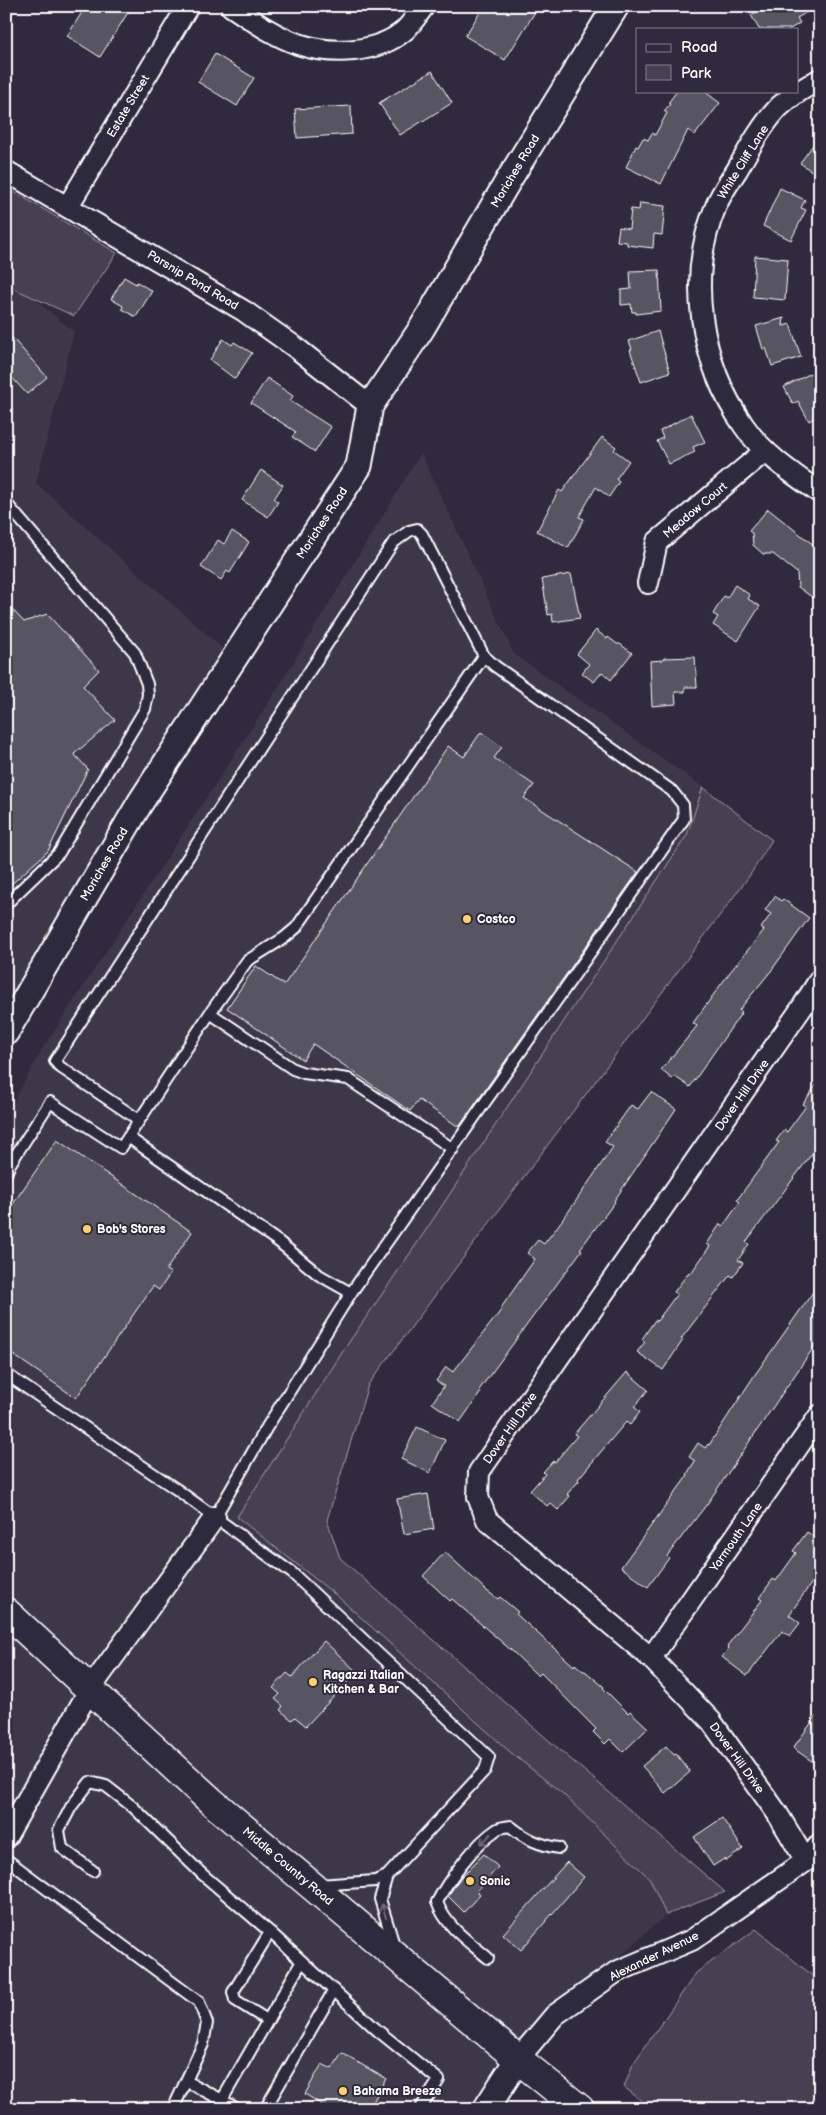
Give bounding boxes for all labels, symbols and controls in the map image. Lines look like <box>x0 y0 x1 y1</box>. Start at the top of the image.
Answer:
legend <box>636 28 798 92</box>
text: Road <box>681 38 717 57</box>
text: Park <box>681 64 712 83</box>
street label: Estate Street <box>104 72 153 140</box>
street label: White Cliff Lane <box>715 122 772 202</box>
street label: Moriches Road <box>488 132 543 211</box>
street label: Parsnip Pond Road <box>144 247 241 314</box>
street label: Meadow Court <box>660 479 731 542</box>
street label: Moriches Road <box>294 484 351 562</box>
street label: Moriches Road <box>77 825 132 904</box>
place label: Costco <box>477 912 516 927</box>
marker: Costco <box>461 913 473 925</box>
street label: Dover Hill Drive <box>712 1057 773 1134</box>
place label: Bob's Stores <box>97 1222 166 1237</box>
marker: Bob's Stores <box>81 1223 93 1235</box>
street label: Dover Hill Drive <box>480 1390 541 1467</box>
street label: Yarmouth Lane <box>706 1500 766 1576</box>
place label: Ragazzi Italian Kitchen & Bar <box>323 1668 404 1697</box>
marker: Ragazzi Italian Kitchen & Bar <box>307 1676 319 1688</box>
street label: Dover Hill Drive <box>706 1720 767 1797</box>
street label: Middle Country Road <box>239 1824 336 1909</box>
one-way arrow <box>480 1833 492 1846</box>
place label: Sonic <box>480 1874 511 1889</box>
marker: Sonic <box>464 1875 476 1887</box>
one-way arrow <box>378 1904 388 1920</box>
street label: Alexander Avenue <box>607 1928 701 1985</box>
place label: Bahama Breeze <box>353 2084 442 2099</box>
marker: Bahama Breeze <box>337 2085 349 2097</box>

